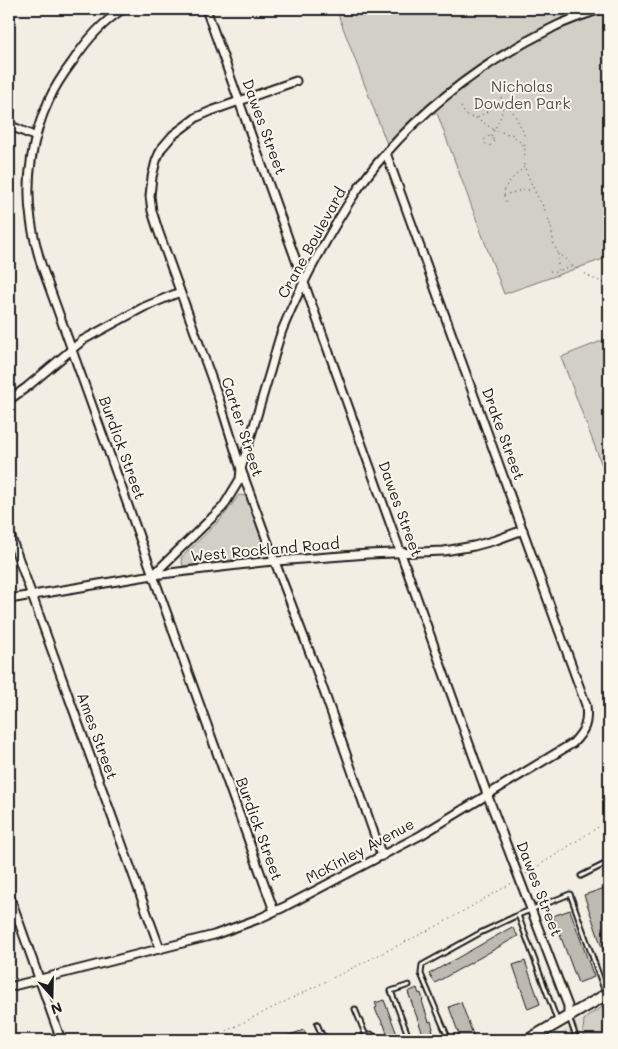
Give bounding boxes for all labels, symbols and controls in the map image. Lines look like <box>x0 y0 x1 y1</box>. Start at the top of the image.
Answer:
street label: Dawes Street <box>238 76 292 177</box>
park label: Nicholas Dowden Park <box>474 76 570 113</box>
street label: Crane Boulevard <box>272 184 350 301</box>
street label: Carter Street <box>217 374 268 479</box>
street label: Drake Street <box>478 385 530 483</box>
street label: Burdick Street <box>95 393 151 502</box>
street label: Dawes Street <box>374 458 428 559</box>
street label: West Rockland Road <box>190 533 340 565</box>
street label: Ames Street <box>73 689 123 782</box>
street label: Burdick Street <box>232 774 288 883</box>
street label: McKinley Avenue <box>302 813 417 887</box>
street label: Dawes Street <box>513 838 567 939</box>
north arrow <box>28 972 78 1022</box>
text: N <box>48 998 65 1019</box>

